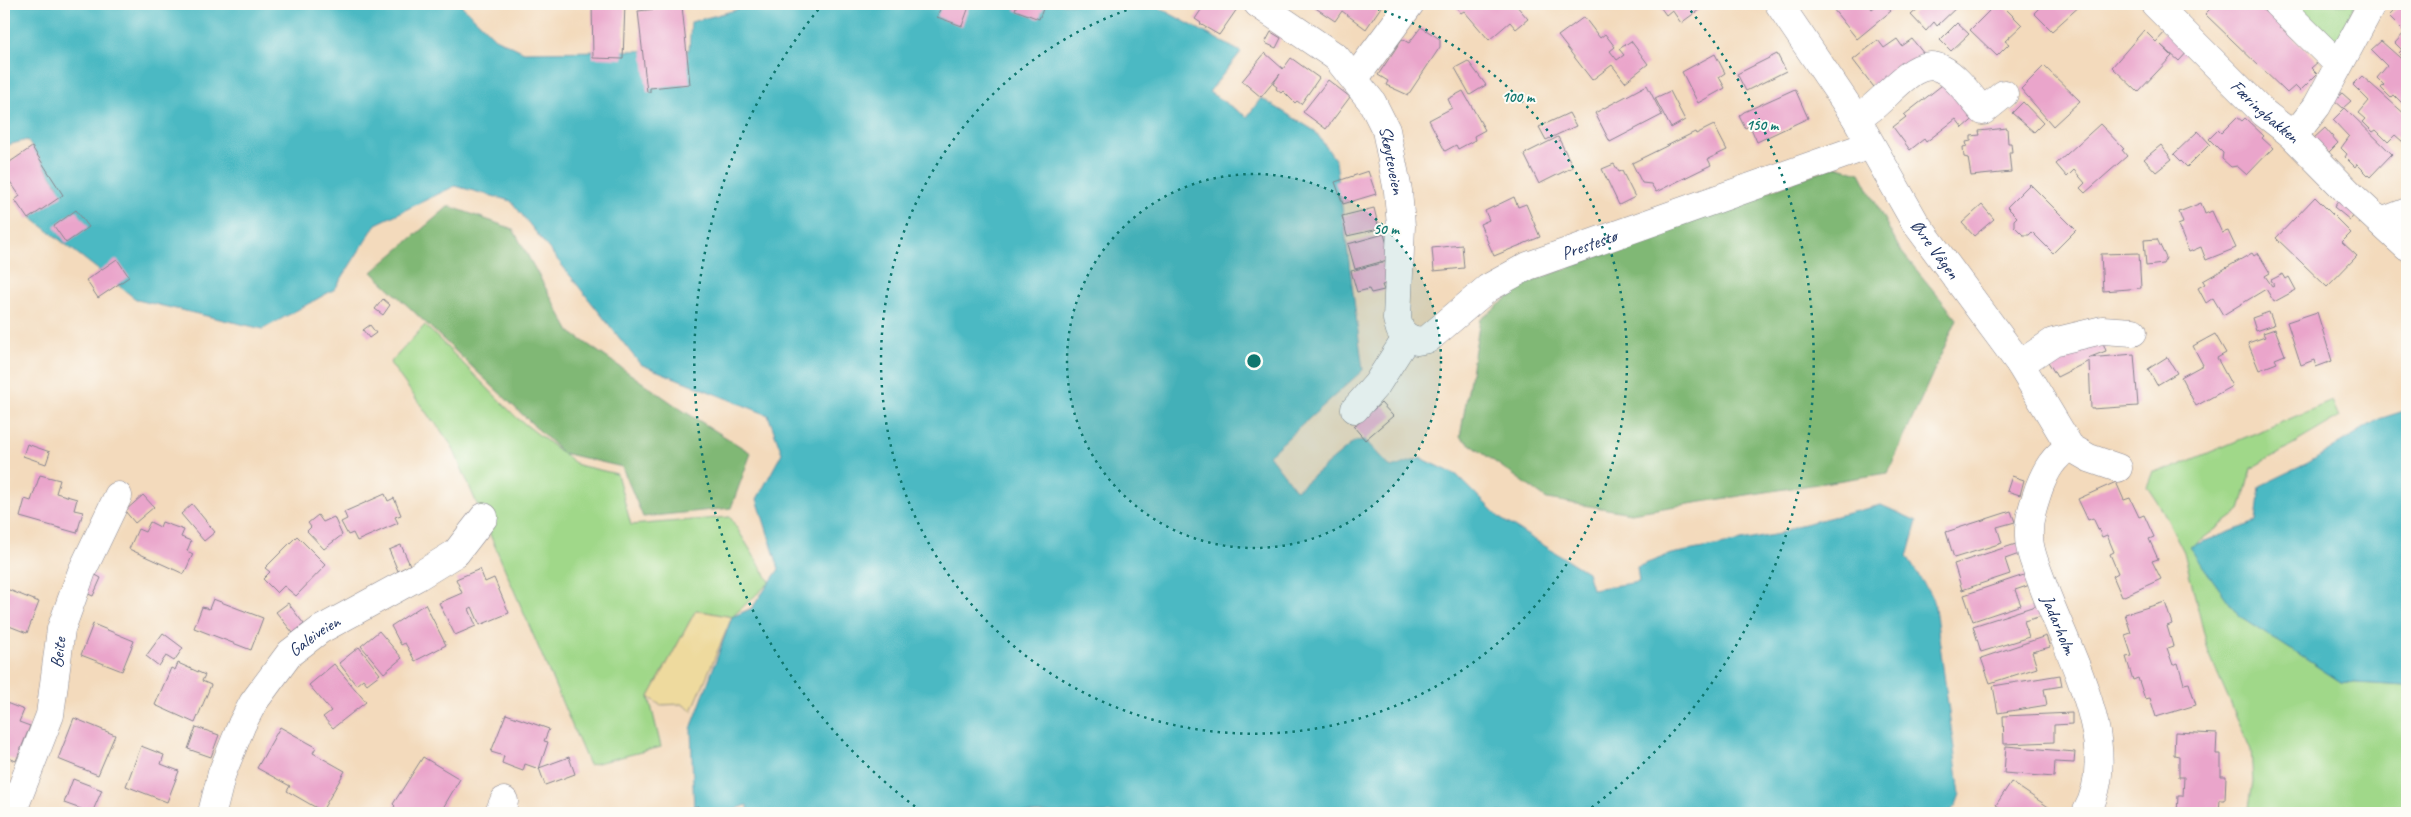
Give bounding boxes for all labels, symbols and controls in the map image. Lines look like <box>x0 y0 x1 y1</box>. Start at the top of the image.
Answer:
street label: Færingbakken <box>2226 75 2305 148</box>
text: 100 m <box>1502 88 1536 107</box>
text: 150 m <box>1746 116 1780 135</box>
street label: Skøyteveien <box>1374 124 1410 197</box>
street label: Øvre Vågen <box>1906 215 1965 284</box>
text: 50 m <box>1373 220 1400 239</box>
street label: Prestestø <box>1558 224 1622 264</box>
centre of rings <box>1245 352 1263 370</box>
street label: Jadarholm <box>2036 591 2082 659</box>
street label: Galeiveien <box>284 610 345 661</box>
street label: Beite <box>45 635 71 669</box>

